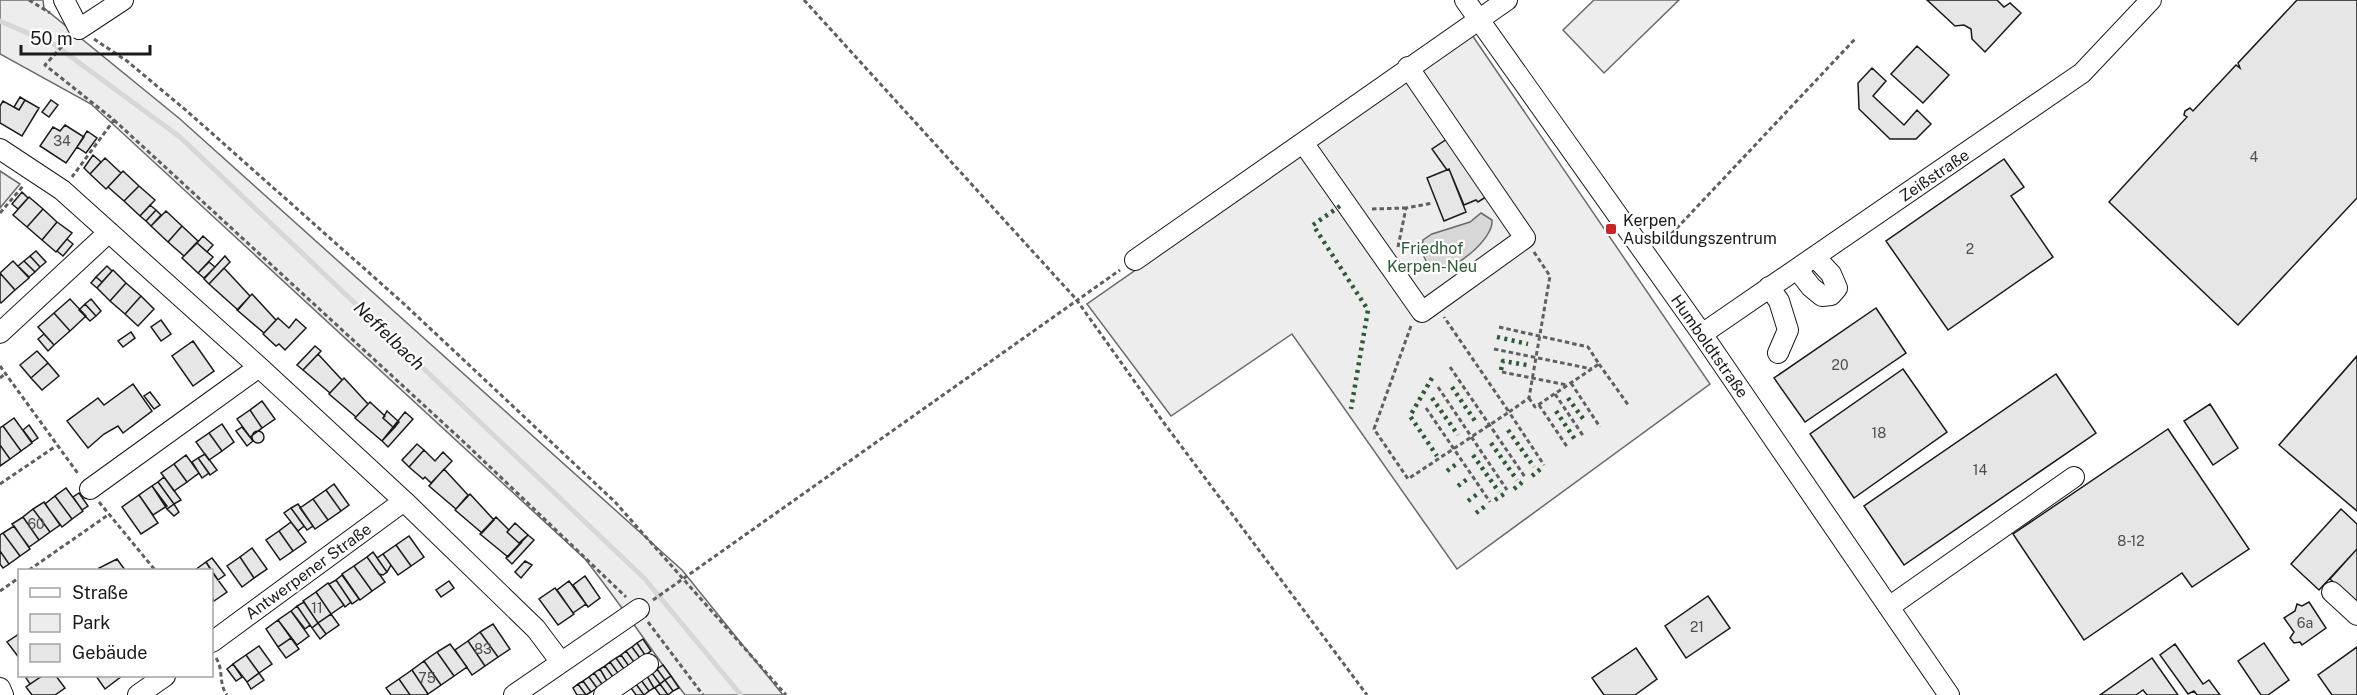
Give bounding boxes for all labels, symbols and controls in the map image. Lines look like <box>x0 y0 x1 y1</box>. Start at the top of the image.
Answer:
scale bar <box>21 18 150 56</box>
text: 50 m <box>30 28 73 49</box>
house number: 34 <box>53 133 71 149</box>
street label: Zeißstraße <box>1896 145 1973 206</box>
house number: 4 <box>2250 149 2259 165</box>
place label: Kerpen Ausbildungszentrum <box>1623 211 1777 248</box>
marker: Kerpen Ausbildungszentrum <box>1604 222 1618 236</box>
park label: Friedhof Kerpen-Neu <box>1387 239 1477 276</box>
house number: 2 <box>1966 241 1974 257</box>
street label: Humboldtstraße <box>1667 291 1752 402</box>
water label: Neffelbach <box>350 297 429 374</box>
house number: 20 <box>1832 357 1848 373</box>
house number: 18 <box>1872 425 1886 441</box>
house number: 14 <box>1973 462 1987 478</box>
house number: 60 <box>27 516 45 532</box>
street label: Antwerpener Straße <box>242 519 375 623</box>
house number: 8-12 <box>2117 533 2145 549</box>
legend <box>18 569 213 677</box>
text: Straße <box>72 582 128 603</box>
house number: 11 <box>311 600 323 616</box>
text: Park <box>72 612 110 633</box>
house number: 6a <box>2297 615 2313 631</box>
house number: 21 <box>1690 619 1704 635</box>
house number: 83 <box>474 641 492 657</box>
text: Gebäude <box>72 642 147 663</box>
house number: 75 <box>418 670 436 686</box>

